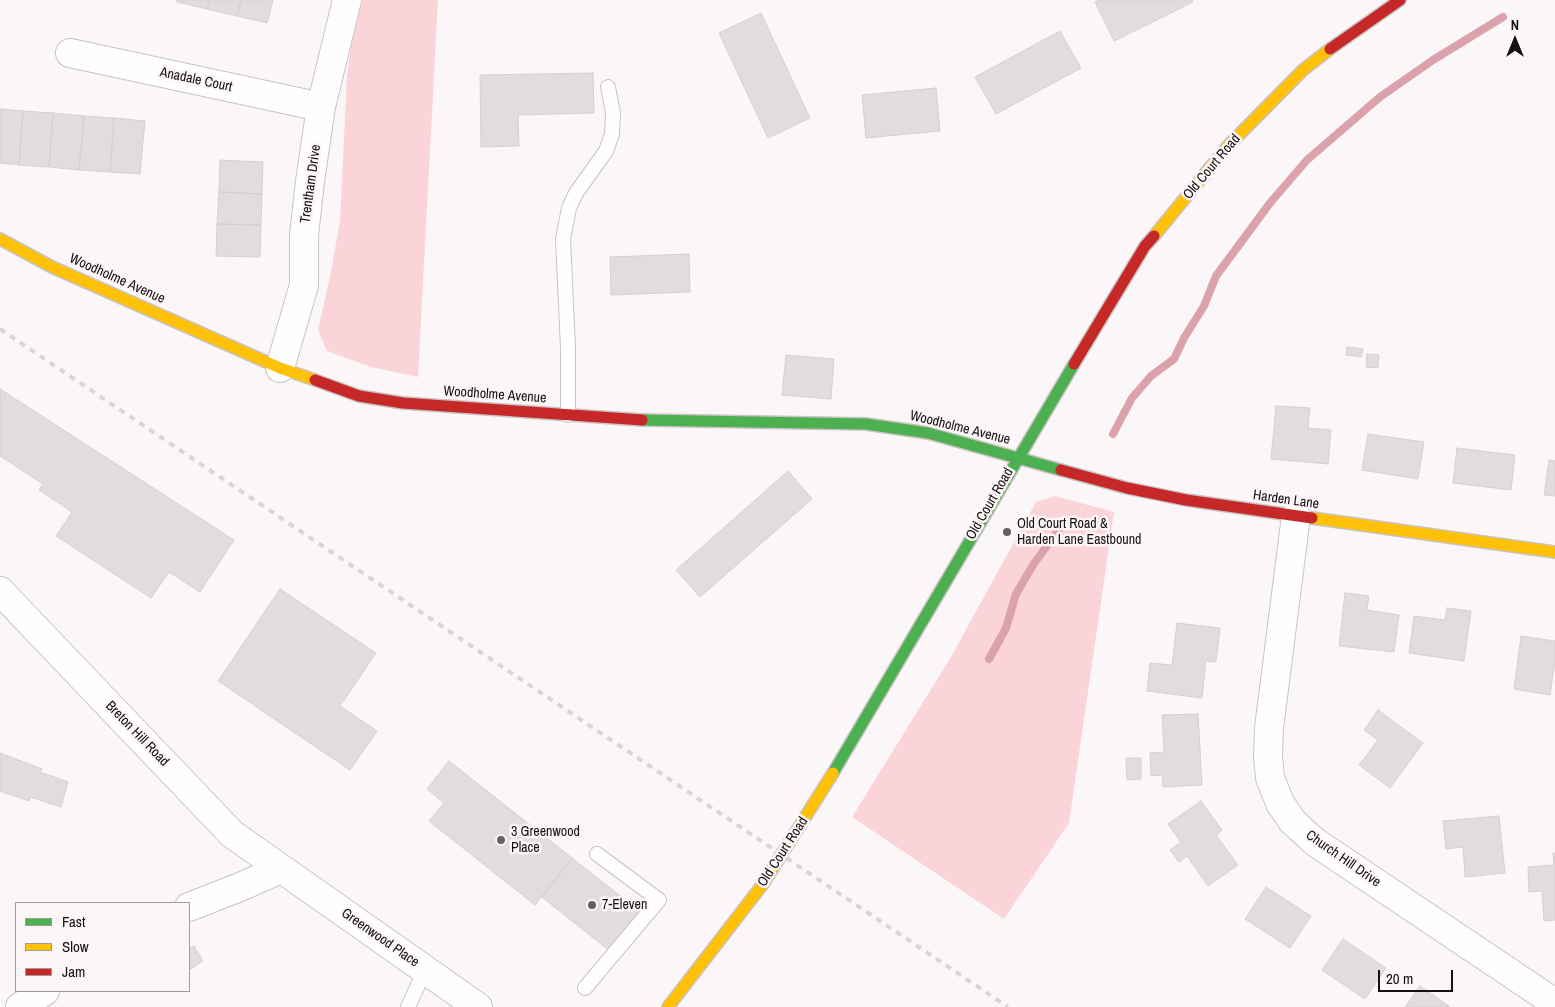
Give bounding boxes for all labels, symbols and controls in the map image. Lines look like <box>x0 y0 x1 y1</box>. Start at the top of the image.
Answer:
north arrow <box>1490 15 1540 65</box>
text: N <box>1511 16 1519 34</box>
street label: Anadale Court <box>158 64 234 96</box>
street label: Old Court Road <box>1180 131 1244 203</box>
street label: Trentham Drive <box>297 144 325 224</box>
street label: Woodholme Avenue <box>67 250 167 308</box>
street label: Woodholme Avenue <box>443 383 547 407</box>
street label: Woodholme Avenue <box>908 407 1012 449</box>
street label: Old Court Road <box>963 465 1017 543</box>
street label: Harden Lane <box>1252 487 1320 513</box>
place label: Old Court Road & Harden Lane Eastbound <box>1017 516 1141 548</box>
marker: Old Court Road & Harden Lane Eastbound <box>1001 526 1013 538</box>
street label: Breton Hill Road <box>102 698 172 770</box>
street label: Old Court Road <box>754 814 812 890</box>
place label: 3 Greenwood Place <box>511 824 580 856</box>
street label: Church Hill Drive <box>1302 827 1384 891</box>
marker: 3 Greenwood Place <box>495 834 507 846</box>
place label: 7-Eleven <box>602 897 647 913</box>
marker: 7-Eleven <box>586 899 598 911</box>
legend <box>15 902 190 992</box>
street label: Greenwood Place <box>338 905 422 971</box>
text: Fast <box>62 911 85 932</box>
text: Slow <box>62 936 89 957</box>
scale bar <box>1380 960 1455 992</box>
text: Jam <box>62 961 85 982</box>
text: 20 m <box>1386 968 1413 989</box>

